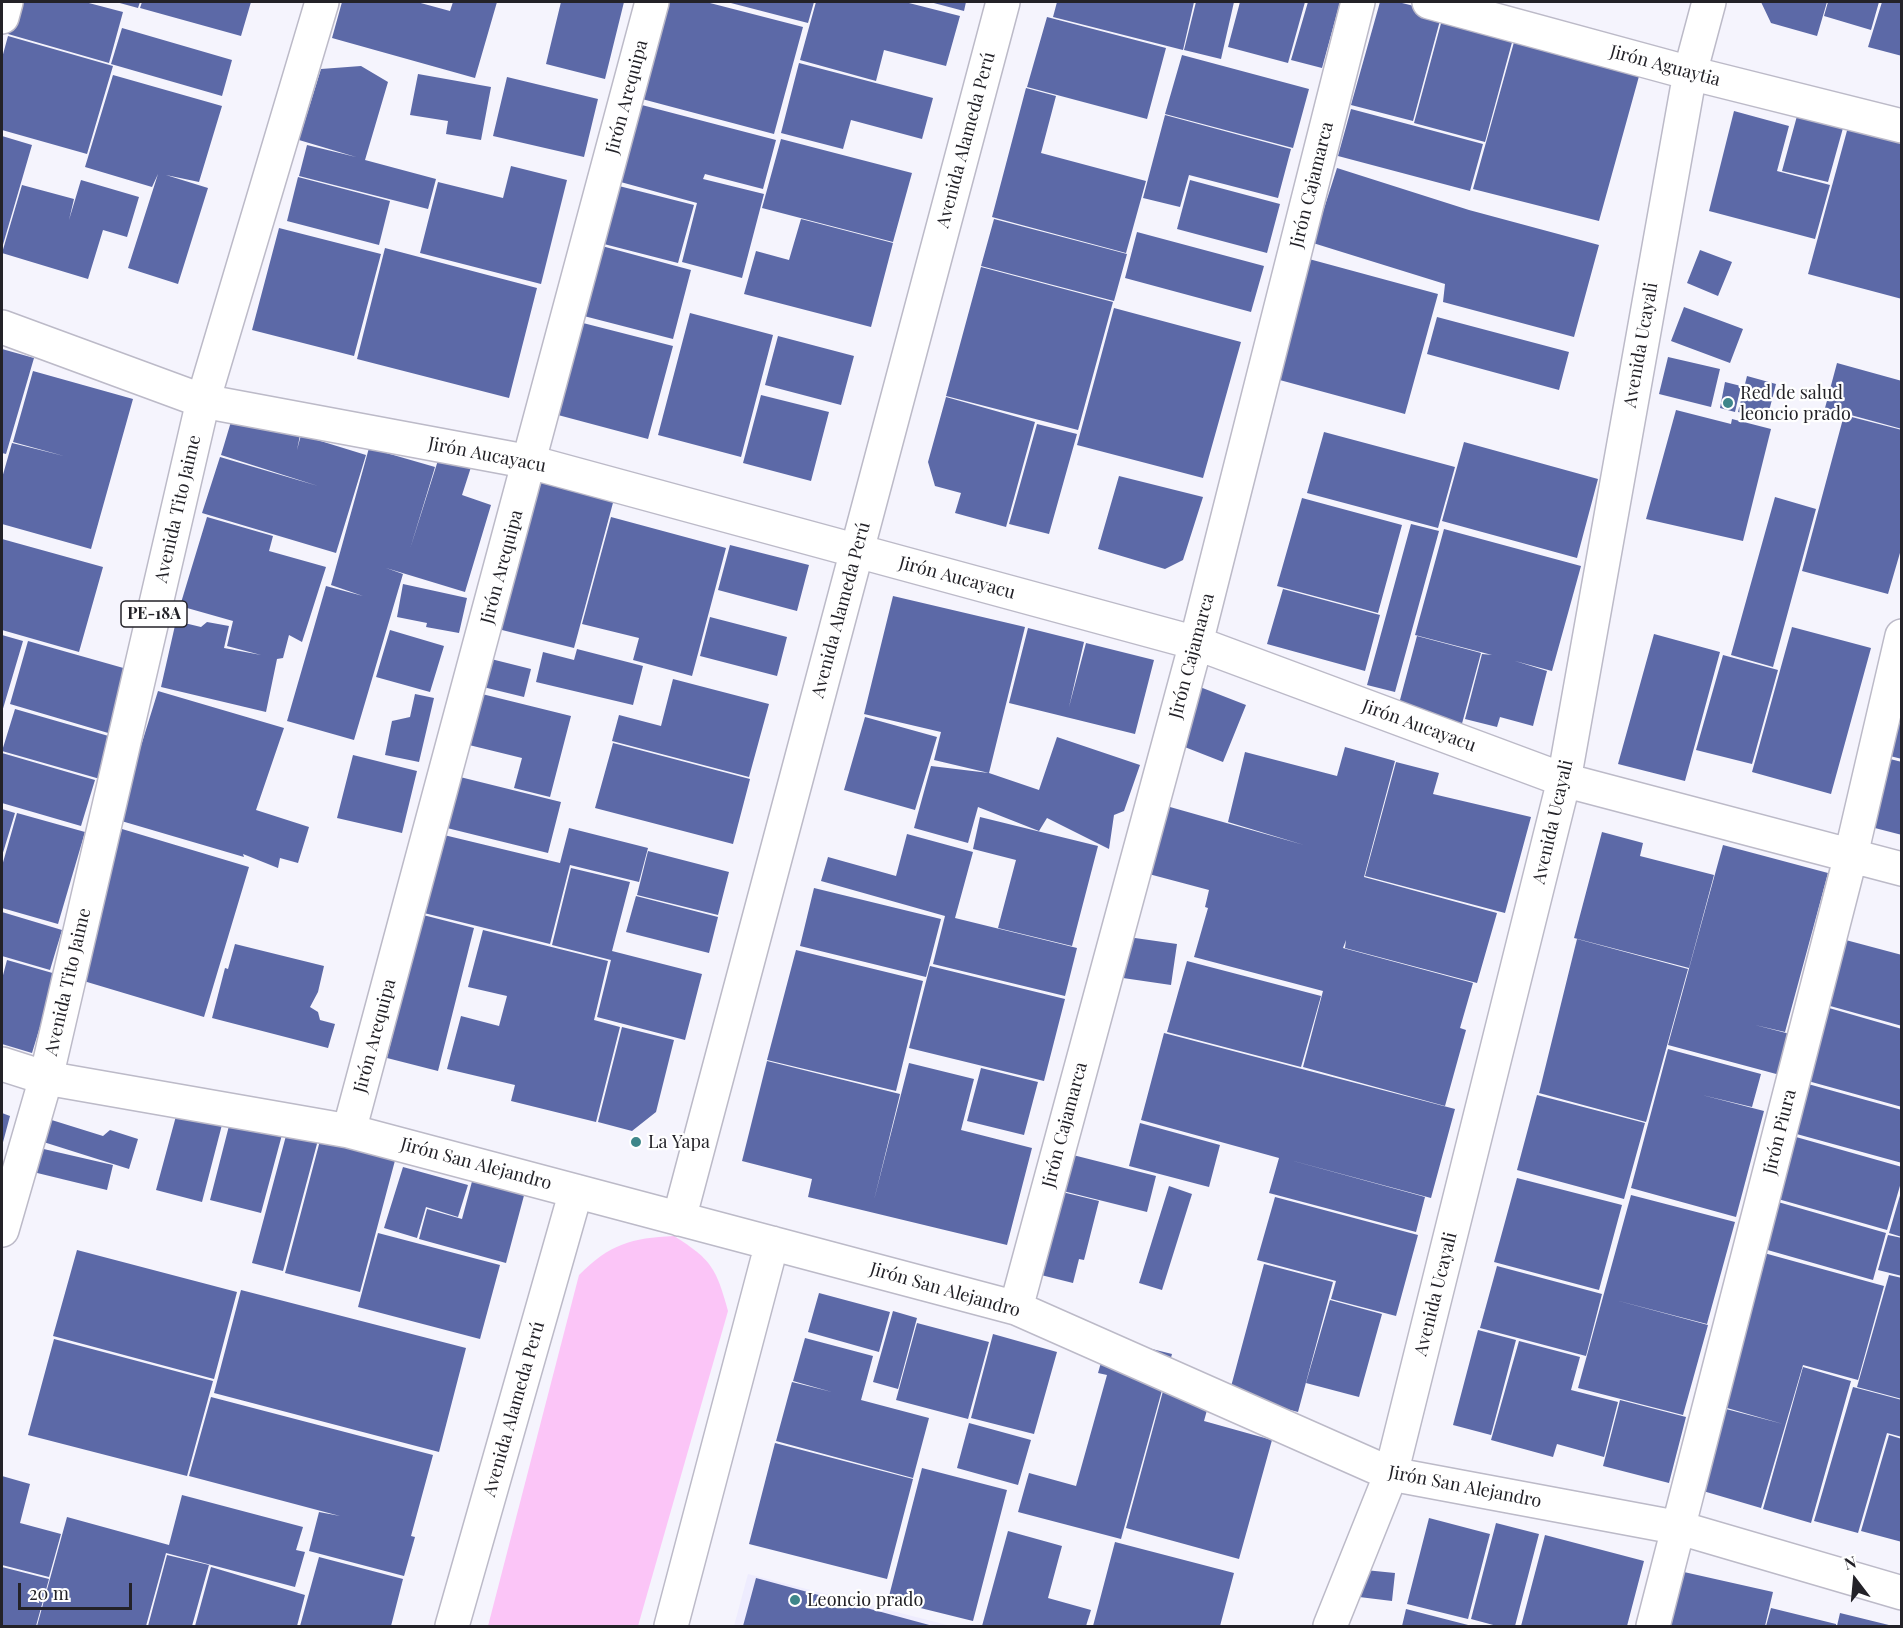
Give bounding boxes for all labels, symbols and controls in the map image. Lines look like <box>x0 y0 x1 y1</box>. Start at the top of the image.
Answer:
street label: Jirón Arequipa <box>601 38 653 156</box>
street label: Jirón Aguaytia <box>1607 41 1723 91</box>
street label: Avenida Alameda Perú <box>932 50 1000 230</box>
street label: Jirón Cajamarca <box>1286 120 1338 250</box>
street label: Avenida Ucayali <box>1619 281 1663 409</box>
place label: Red de salud leoncio prado <box>1740 382 1851 424</box>
marker: Red de salud leoncio prado <box>1721 396 1735 410</box>
street label: Avenida Tito Jaime <box>150 433 206 585</box>
street label: Jirón Aucayacu <box>426 433 548 477</box>
street label: Jirón Arequipa <box>476 508 528 626</box>
street label: Avenida Alameda Perú <box>807 520 875 700</box>
street label: Jirón Aucayacu <box>896 552 1018 604</box>
street label: Jirón Cajamarca <box>1165 591 1219 721</box>
road number: PE-18A <box>121 601 187 627</box>
street label: Jirón Aucayacu <box>1359 695 1479 757</box>
street label: Avenida Ucayali <box>1528 758 1578 886</box>
street label: Avenida Tito Jaime <box>40 906 96 1058</box>
street label: Jirón Arequipa <box>349 977 401 1095</box>
street label: Jirón Cajamarca <box>1038 1060 1092 1190</box>
street label: Jirón Piura <box>1759 1087 1801 1177</box>
place label: La Yapa <box>648 1131 710 1153</box>
street label: Jirón San Alejandro <box>398 1133 554 1195</box>
marker: La Yapa <box>629 1135 643 1149</box>
street label: Avenida Ucayali <box>1410 1230 1462 1358</box>
street label: Jirón San Alejandro <box>867 1258 1023 1322</box>
street label: Avenida Alameda Perú <box>479 1319 549 1499</box>
street label: Jirón San Alejandro <box>1387 1462 1543 1512</box>
north arrow <box>1825 1550 1885 1610</box>
text: N <box>1841 1551 1858 1574</box>
scale bar <box>21 1571 135 1609</box>
text: 20 m <box>29 1581 69 1605</box>
place label: Leoncio prado <box>807 1589 923 1611</box>
marker: Leoncio prado <box>788 1593 802 1607</box>

